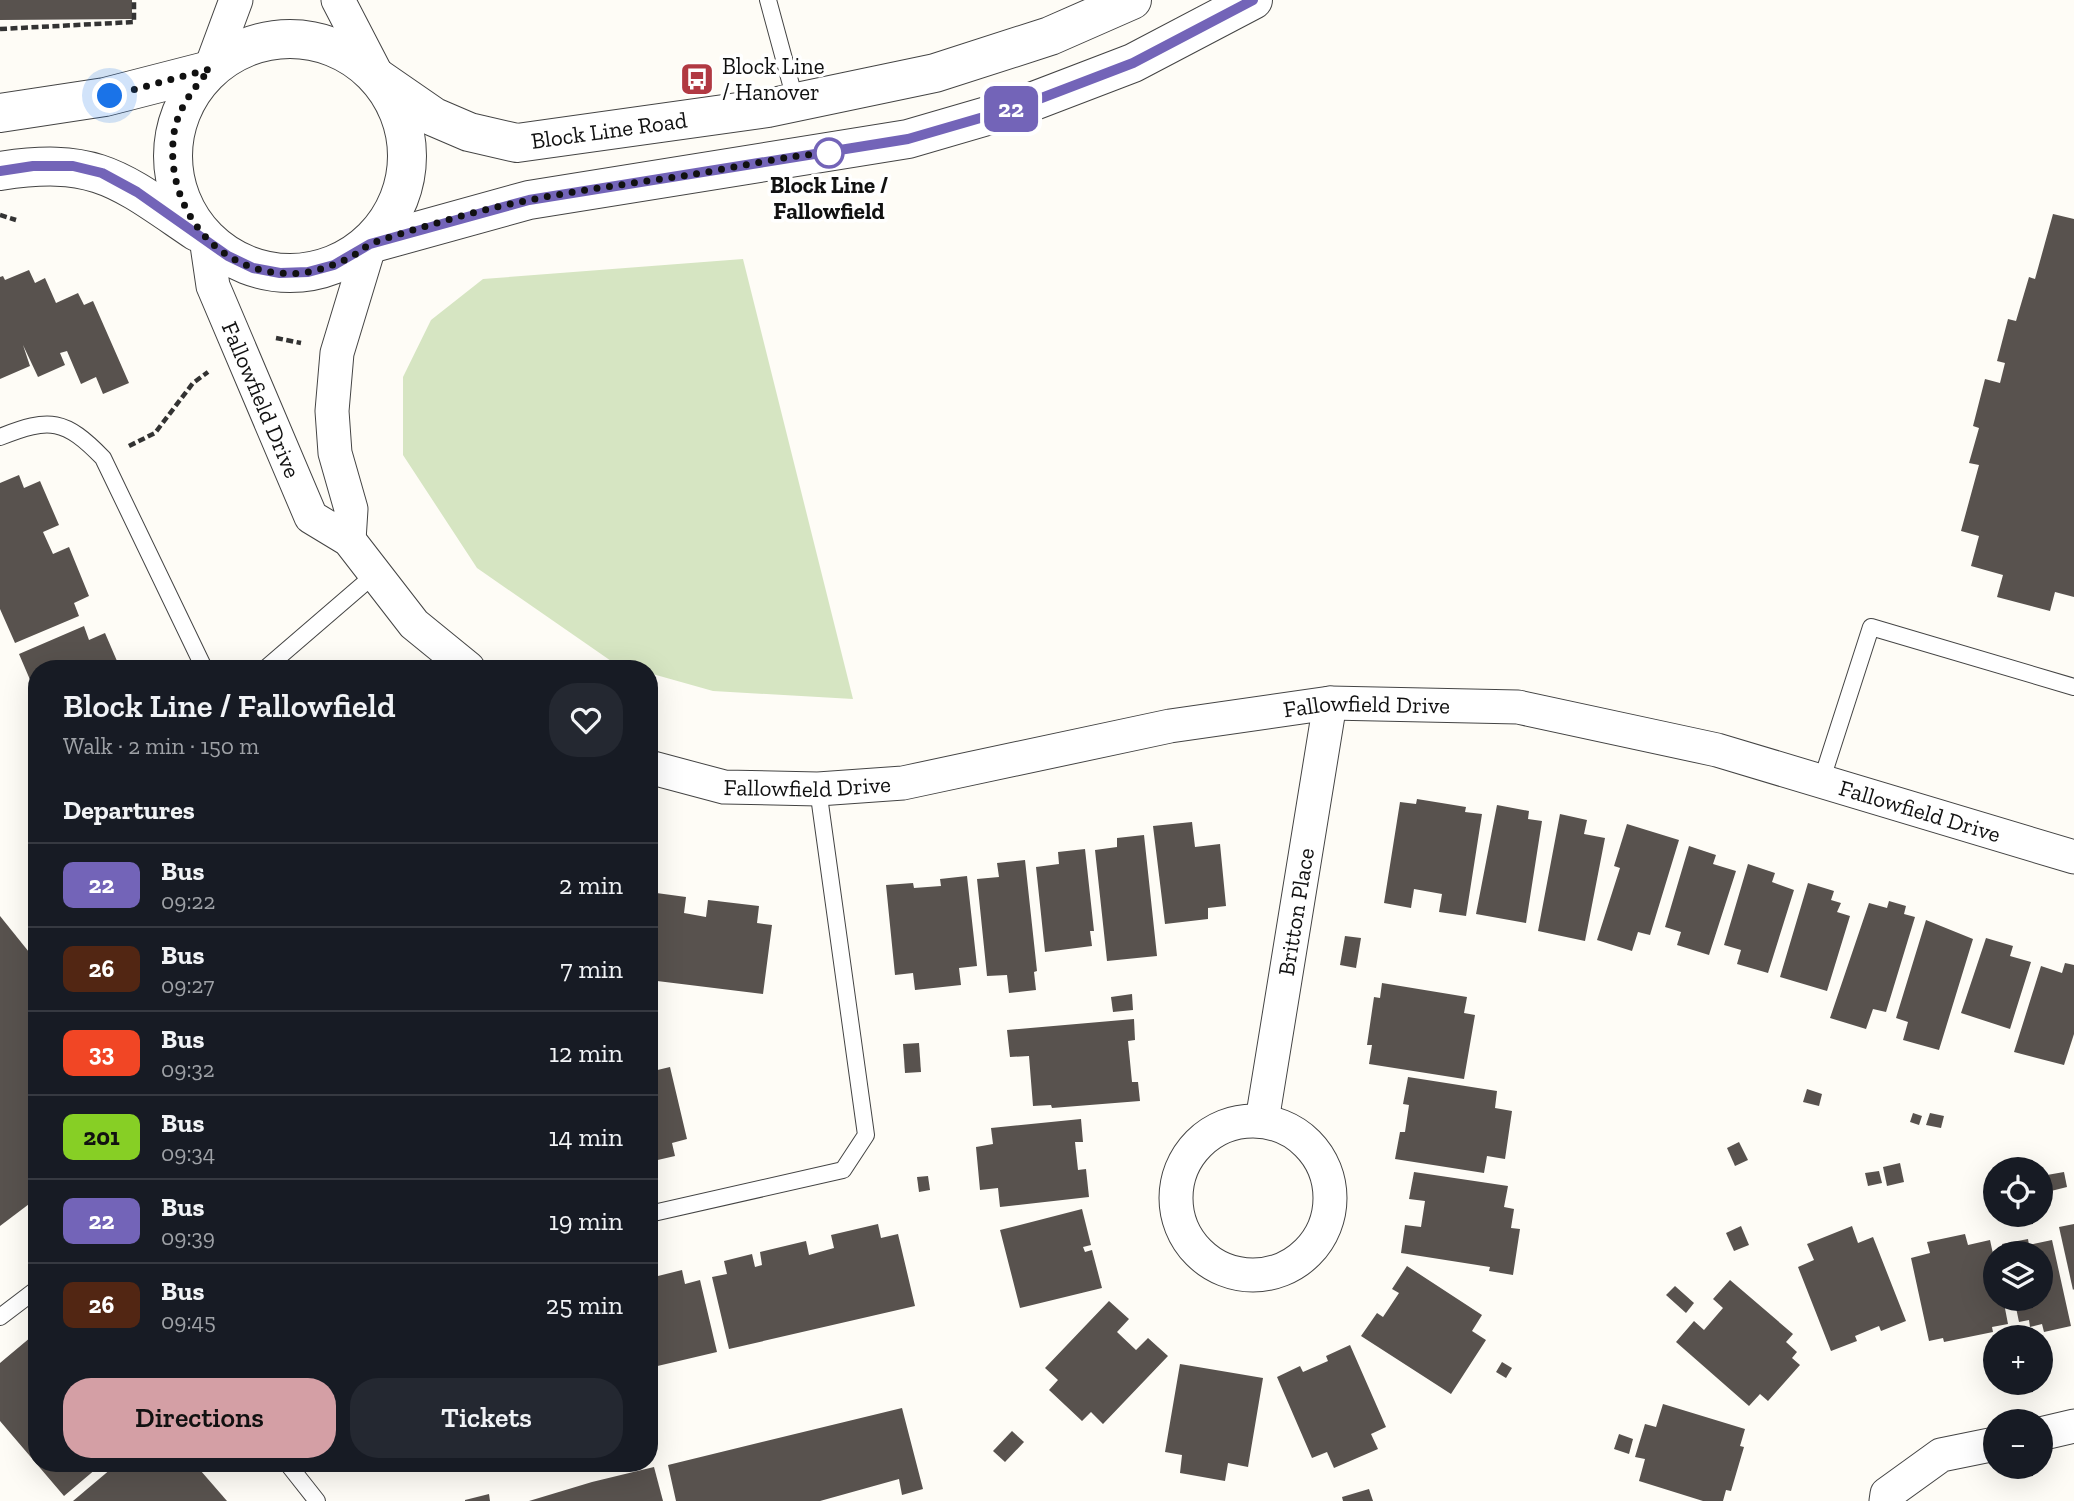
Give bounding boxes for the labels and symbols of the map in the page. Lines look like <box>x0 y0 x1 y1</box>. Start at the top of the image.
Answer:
place label: Block Line / Hanover <box>722 52 824 106</box>
bus stop icon: Block Line / Hanover <box>678 60 716 98</box>
your location <box>92 78 127 113</box>
line badge: 22 <box>979 86 1042 132</box>
street label: Block Line Road <box>529 105 689 155</box>
marker: Block Line / Fallowfield <box>814 138 844 168</box>
place label: Block Line / Fallowfield <box>770 171 888 225</box>
street label: Fallowfield Drive <box>216 317 307 482</box>
street label: Fallowfield Drive <box>1281 689 1450 724</box>
street label: Fallowfield Drive <box>723 770 892 803</box>
street label: Fallowfield Drive <box>1836 773 2004 848</box>
street label: Britton Place <box>1272 846 1320 978</box>

